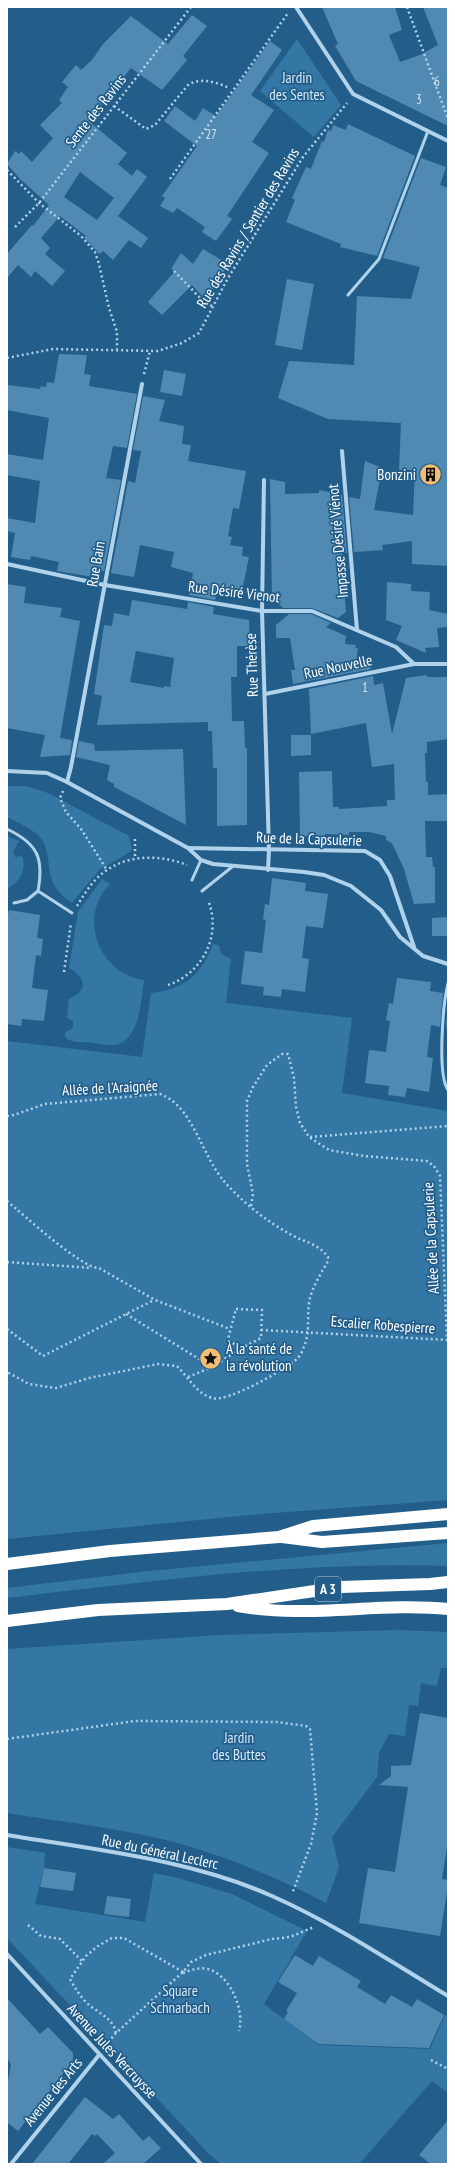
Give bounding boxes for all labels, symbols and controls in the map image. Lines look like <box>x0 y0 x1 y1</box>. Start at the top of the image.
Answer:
park label: Jardin des Sentes <box>269 68 325 104</box>
street label: Sente des Ravins <box>61 70 130 151</box>
house number: 6 <box>434 73 440 90</box>
house number: 3 <box>416 91 422 108</box>
house number: 27 <box>205 126 217 143</box>
street label: Rue des Ravins / Sentier des Ravins <box>192 144 303 311</box>
building icon: Bonzini <box>418 462 444 488</box>
place label: Bonzini <box>377 465 416 484</box>
street label: Impasse Désiré Viénot <box>323 483 352 599</box>
street label: Rue Bain <box>82 540 109 588</box>
street label: Rue Désiré Vienot <box>187 576 281 607</box>
street label: Rue Thérèse <box>241 633 262 697</box>
street label: Rue Nouvelle <box>302 650 374 683</box>
house number: 1 <box>362 679 368 696</box>
street label: Rue de la Capsulerie <box>256 827 362 850</box>
street label: Allée de l'Araignée <box>62 1076 158 1099</box>
street label: Allée de la Capsulerie <box>418 1182 443 1295</box>
street label: Escalier Robespierre <box>330 1311 436 1338</box>
place label: À la santé de la révolution <box>226 1339 292 1375</box>
place icon: À la santé de la révolution <box>198 1345 224 1371</box>
road number: A 3 <box>315 1577 341 1601</box>
park label: Jardin des Buttes <box>212 1728 266 1764</box>
street label: Rue du Général Leclerc <box>100 1830 221 1873</box>
park label: Square Schnarbach <box>150 1981 210 2017</box>
street label: Avenue Jules Vercruysse <box>63 1999 161 2102</box>
street label: Avenue des Arts <box>19 2054 86 2130</box>

